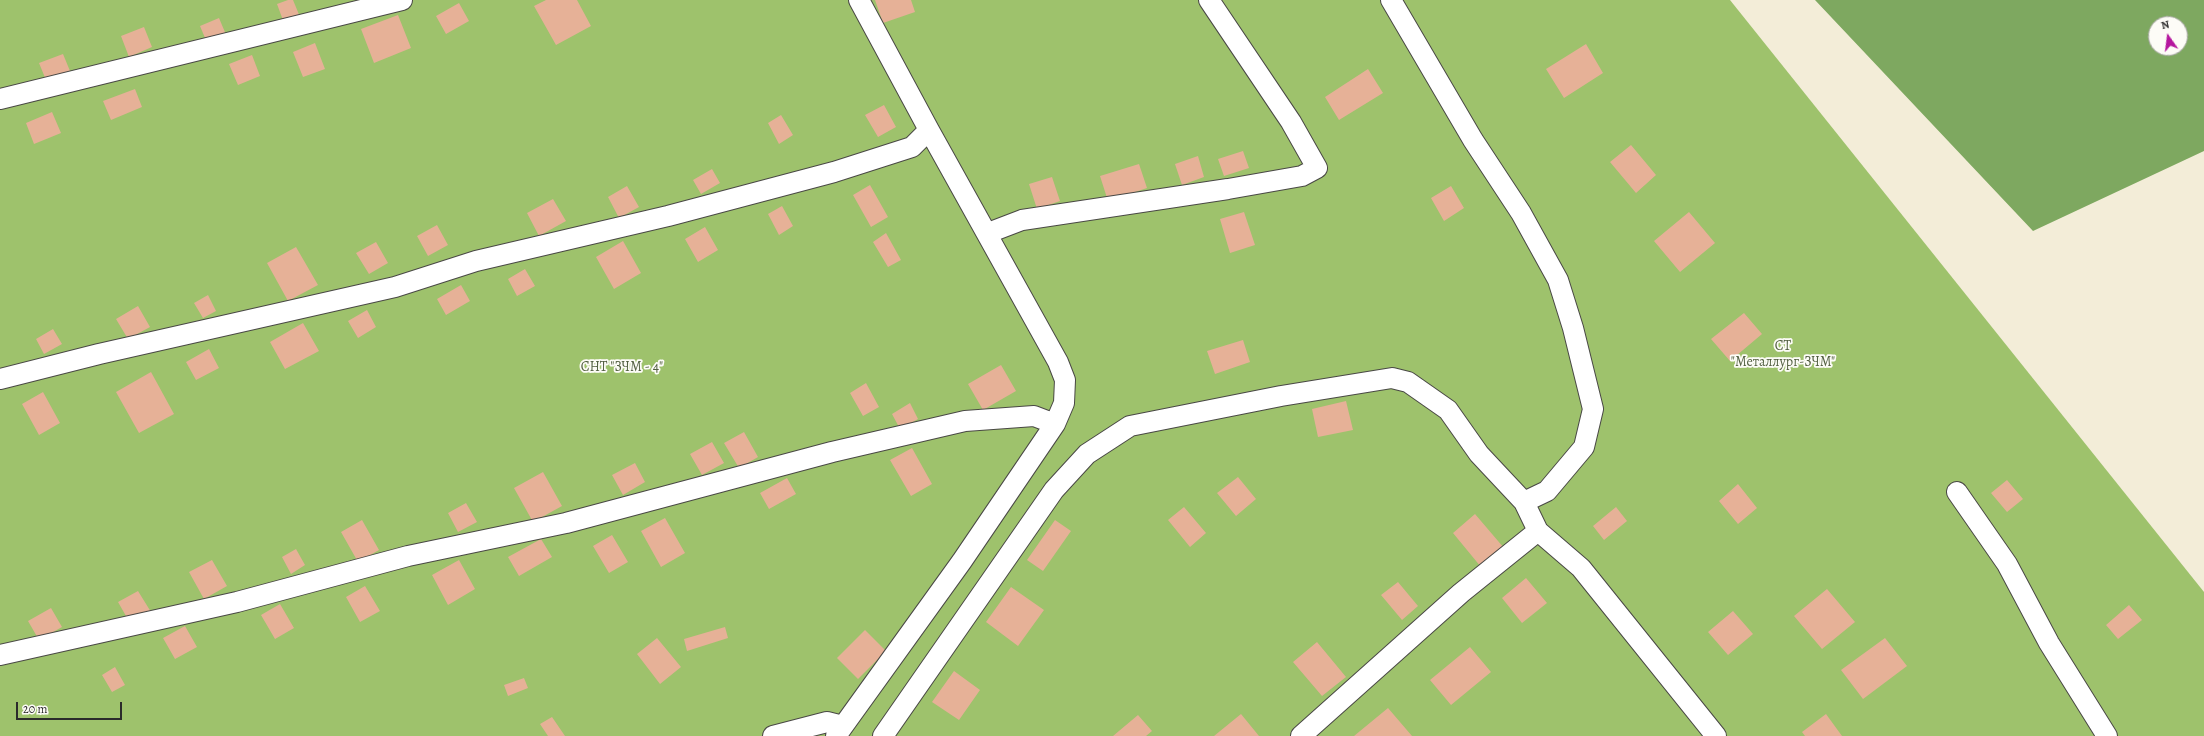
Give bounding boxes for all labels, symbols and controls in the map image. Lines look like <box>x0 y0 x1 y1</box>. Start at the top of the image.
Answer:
north arrow <box>2148 16 2188 56</box>
text: N <box>2160 17 2171 33</box>
park label: СТ "Металлург-ЗЧМ" <box>1731 339 1835 372</box>
park label: СНТ "ЗЧМ - 4" <box>581 360 663 376</box>
scale bar <box>18 694 124 720</box>
text: 20 m <box>23 701 47 717</box>

